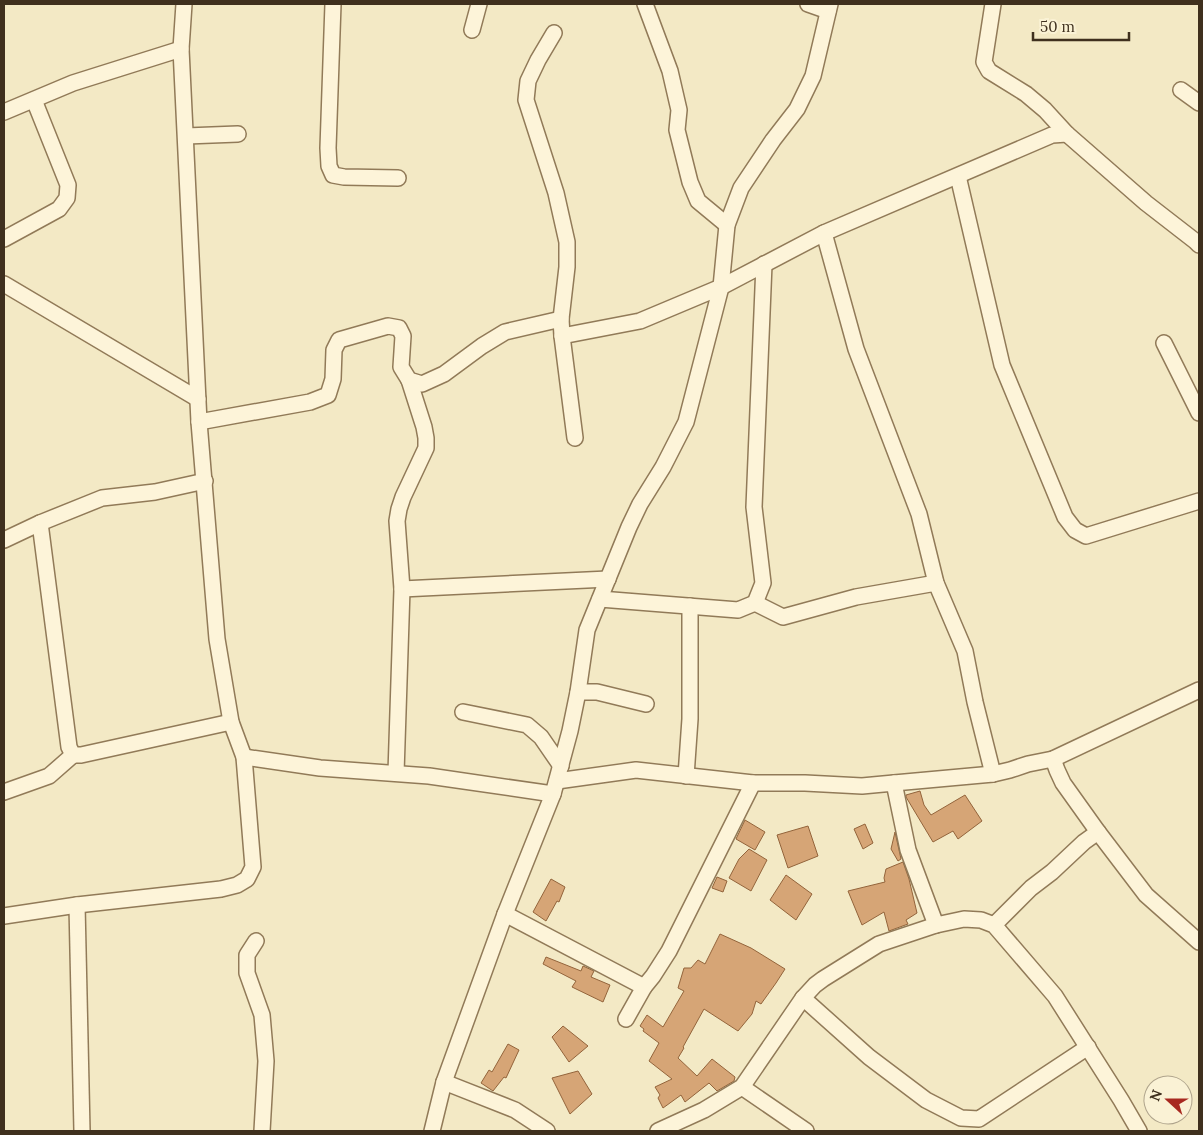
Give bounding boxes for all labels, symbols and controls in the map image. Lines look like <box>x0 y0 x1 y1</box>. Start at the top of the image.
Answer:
scale bar <box>1033 10 1129 42</box>
text: 50 m <box>1040 17 1075 36</box>
north arrow <box>1143 1075 1193 1125</box>
text: N <box>1146 1087 1166 1104</box>

